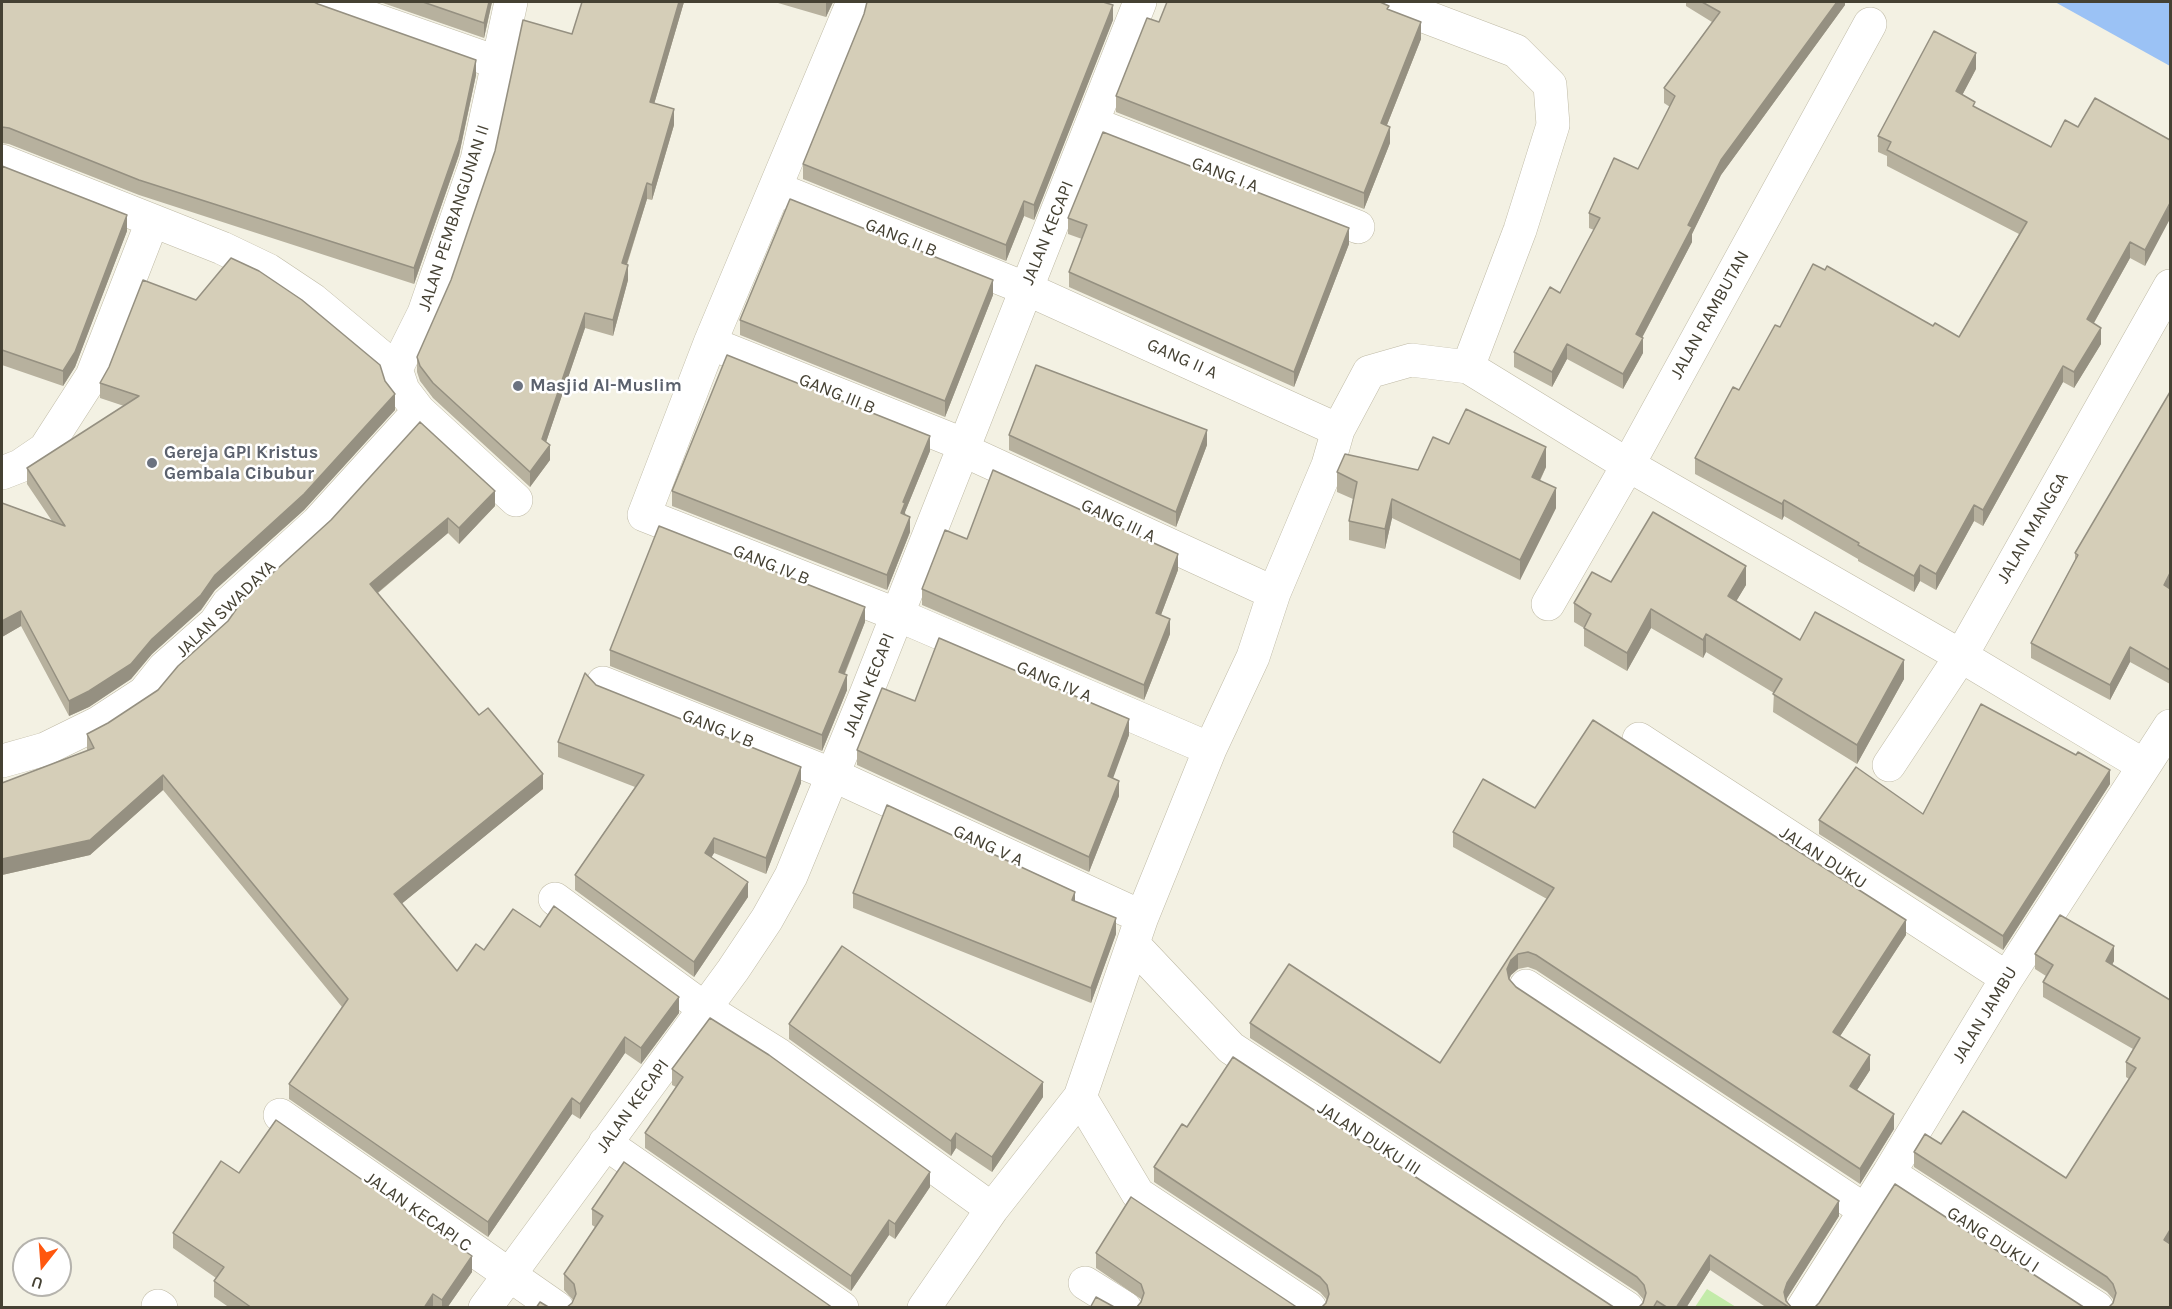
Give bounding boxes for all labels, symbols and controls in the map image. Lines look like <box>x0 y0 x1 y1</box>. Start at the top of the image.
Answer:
street label: JALAN PEMBANGUNAN II <box>414 122 494 314</box>
street label: GANG I A <box>1189 152 1261 198</box>
street label: JALAN KECAPI <box>1017 178 1079 288</box>
street label: GANG II B <box>862 214 940 262</box>
street label: JALAN RAMBUTAN <box>1666 247 1754 383</box>
street label: GANG II A <box>1143 334 1221 384</box>
street label: GANG III B <box>796 369 878 419</box>
place label: Masjid Al-Muslim <box>530 375 682 397</box>
marker: Masjid Al-Muslim <box>511 379 525 393</box>
place label: Gereja GPI Kristus Gembala Cibubur <box>164 442 318 484</box>
marker: Gereja GPI Kristus Gembala Cibubur <box>145 456 159 470</box>
street label: JALAN MANGGA <box>1993 469 2073 587</box>
street label: GANG III A <box>1077 494 1159 548</box>
street label: GANG IV B <box>730 540 812 590</box>
street label: JALAN SWADAYA <box>172 556 280 662</box>
street label: JALAN KECAPI <box>838 630 900 740</box>
street label: GANG IV A <box>1013 656 1095 708</box>
street label: GANG V B <box>679 705 757 753</box>
street label: GANG V A <box>950 820 1026 872</box>
street label: JALAN DUKU <box>1775 822 1871 894</box>
street label: JALAN JAMBU <box>1948 963 2022 1067</box>
street label: JALAN KECAPI <box>592 1055 674 1157</box>
street label: JALAN DUKU III <box>1313 1098 1425 1180</box>
street label: JALAN KECAPI C <box>360 1167 476 1257</box>
street label: GANG DUKU I <box>1943 1202 2043 1278</box>
north arrow <box>12 1237 72 1297</box>
text: U <box>29 1272 45 1293</box>

